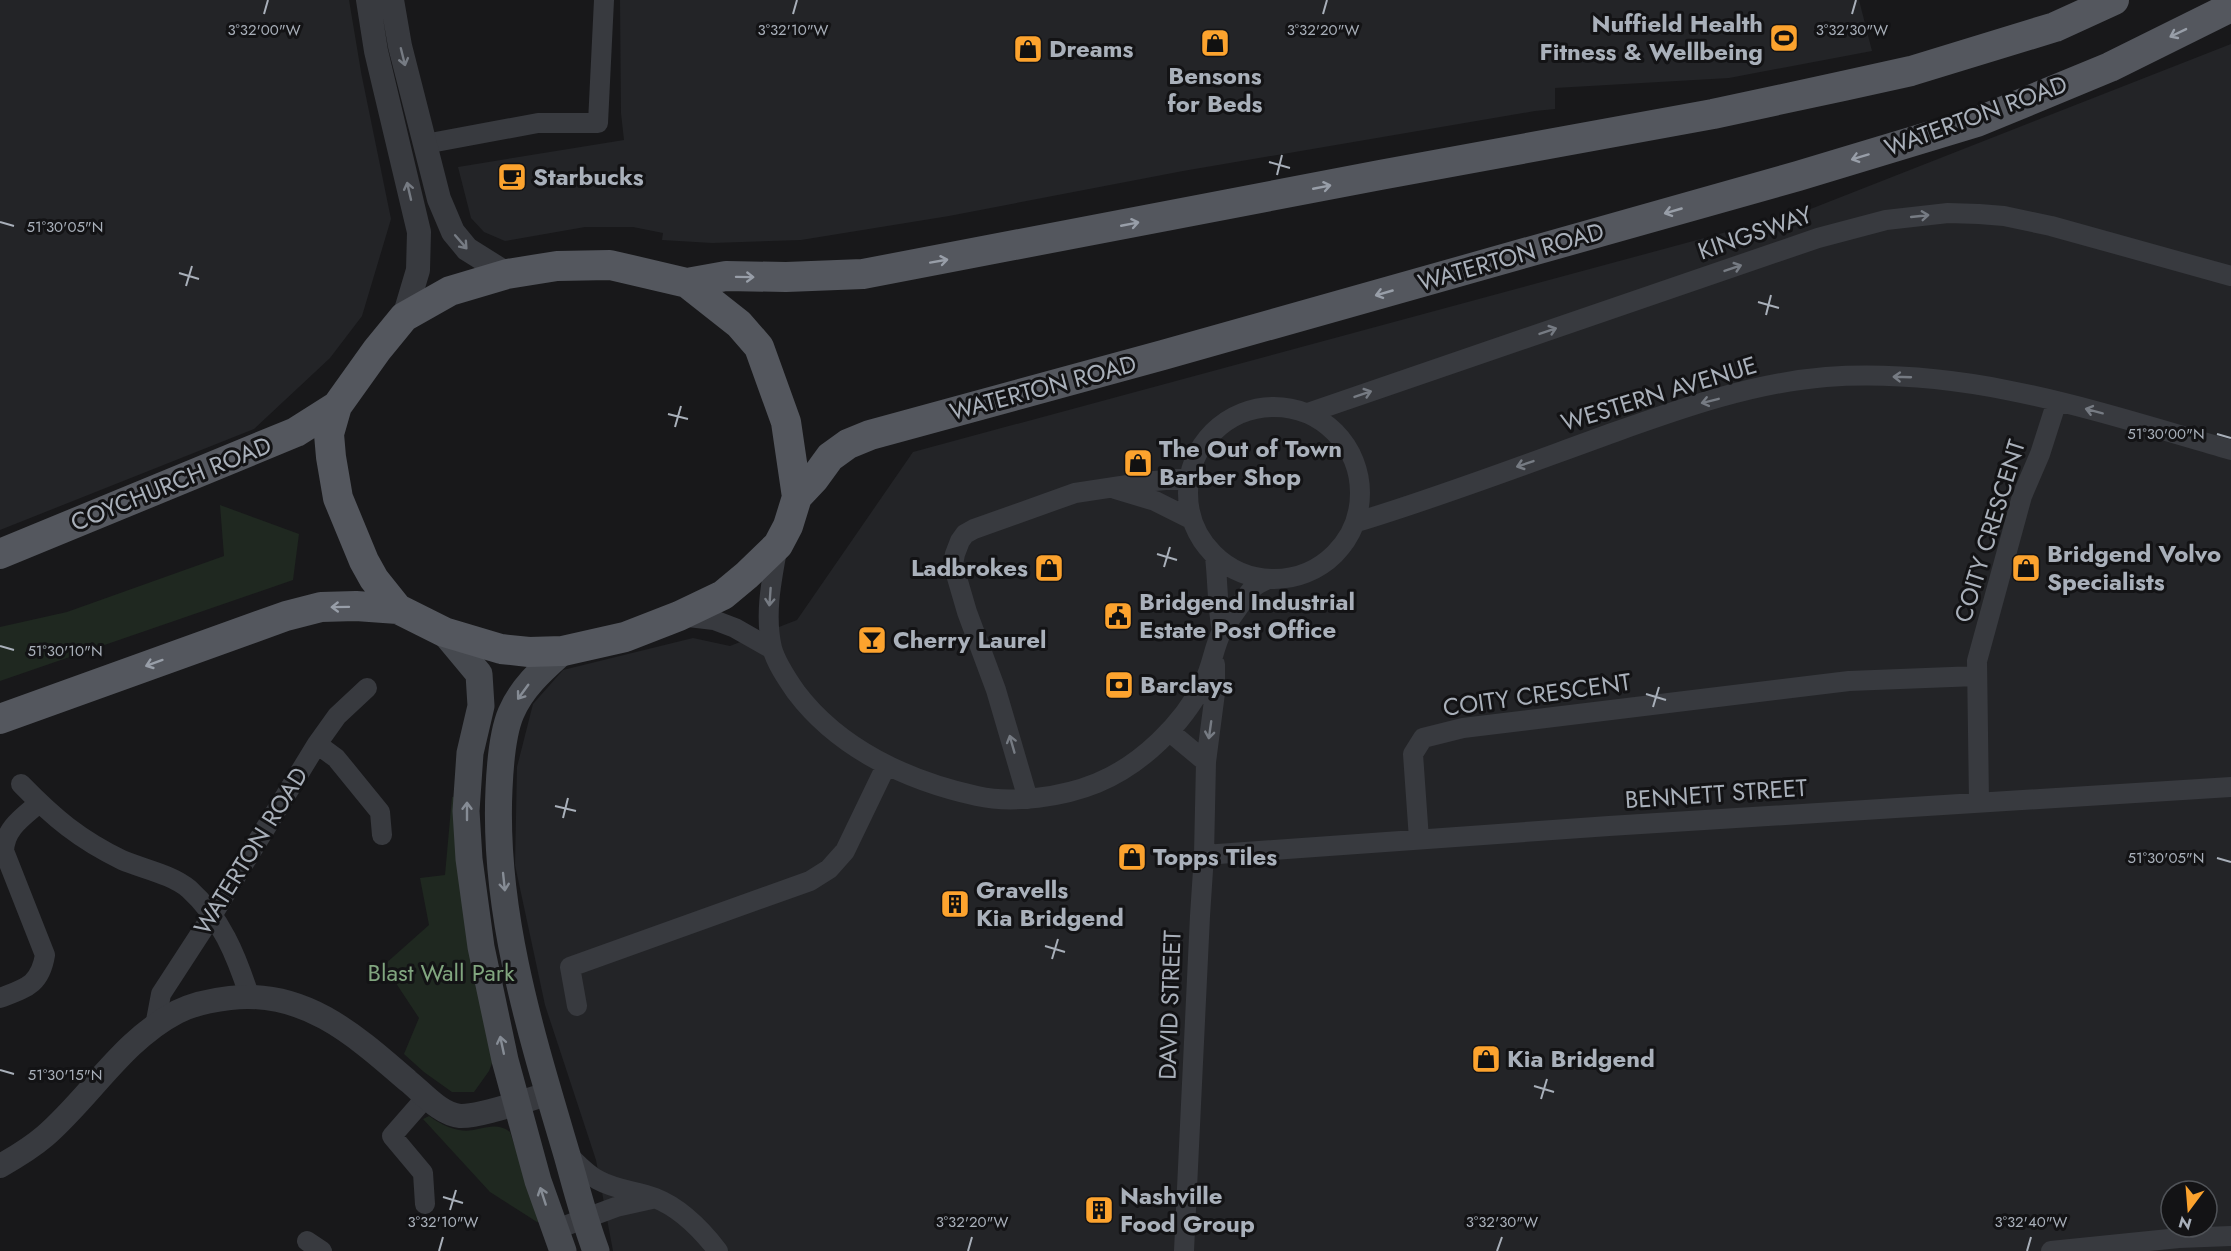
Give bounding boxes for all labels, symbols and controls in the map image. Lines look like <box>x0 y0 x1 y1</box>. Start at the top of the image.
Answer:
place label: Nuffield Health Fitness & Wellbeing <box>1540 6 1763 69</box>
text: 3°32'00"W <box>227 19 301 41</box>
text: 3°32'10"W <box>758 19 829 41</box>
text: 3°32'20"W <box>1287 19 1360 41</box>
text: 3°32'30"W <box>1816 19 1888 41</box>
sports icon: Nuffield Health Fitness & Wellbeing <box>1768 22 1800 54</box>
shop icon: Bensons for Beds <box>1199 27 1231 59</box>
one-way arrow <box>2170 28 2188 40</box>
place label: Dreams <box>1049 31 1133 66</box>
shop icon: Dreams <box>1012 33 1044 65</box>
one-way arrow <box>398 48 410 67</box>
place label: Bensons for Beds <box>1168 58 1263 121</box>
street label: WATERTON ROAD <box>1880 66 2072 165</box>
one-way arrow <box>1851 152 1870 163</box>
place label: Starbucks <box>533 159 644 194</box>
cafe icon: Starbucks <box>496 161 528 193</box>
one-way arrow <box>1311 181 1331 192</box>
one-way arrow <box>403 182 414 201</box>
street label: KINGSWAY <box>1693 196 1817 268</box>
one-way arrow <box>1664 206 1683 217</box>
one-way arrow <box>1909 210 1929 221</box>
street label: WATERTON ROAD <box>1414 213 1608 300</box>
text: 51°30'05"N <box>27 216 103 238</box>
one-way arrow <box>1120 218 1140 229</box>
one-way arrow <box>455 234 468 250</box>
one-way arrow <box>928 255 948 266</box>
one-way arrow <box>1723 262 1742 273</box>
one-way arrow <box>735 271 755 282</box>
one-way arrow <box>1375 287 1394 299</box>
one-way arrow <box>1538 325 1557 336</box>
street label: WATERTON ROAD <box>946 346 1140 429</box>
street label: WESTERN AVENUE <box>1557 347 1761 440</box>
one-way arrow <box>1893 371 1913 382</box>
one-way arrow <box>1354 388 1372 399</box>
one-way arrow <box>1701 396 1720 407</box>
one-way arrow <box>2085 405 2104 416</box>
text: 51°30'00"N <box>2127 423 2205 445</box>
street label: COYCHURCH ROAD <box>65 427 276 540</box>
place label: The Out of Town Barber Shop <box>1159 431 1342 494</box>
street label: COITY CRESCENT <box>1945 435 2034 627</box>
shop icon: The Out of Town Barber Shop <box>1122 447 1154 479</box>
one-way arrow <box>1517 459 1535 470</box>
place label: Bridgend Volvo Specialists <box>2047 536 2221 599</box>
place label: Ladbrokes <box>911 550 1028 585</box>
shop icon: Ladbrokes <box>1033 552 1065 584</box>
shop icon: Bridgend Volvo Specialists <box>2010 552 2042 584</box>
place label: Bridgend Industrial Estate Post Office <box>1139 584 1355 647</box>
one-way arrow <box>764 586 775 606</box>
public building icon: Bridgend Industrial Estate Post Office <box>1102 600 1134 632</box>
one-way arrow <box>330 601 350 612</box>
place label: Cherry Laurel <box>893 622 1047 657</box>
bar icon: Cherry Laurel <box>856 624 888 656</box>
text: 51°30'10"N <box>27 640 103 662</box>
one-way arrow <box>145 659 164 670</box>
street label: COITY CRESCENT <box>1441 664 1633 725</box>
place label: Barclays <box>1140 667 1233 702</box>
bank icon: Barclays <box>1103 669 1135 701</box>
one-way arrow <box>517 684 529 700</box>
one-way arrow <box>1205 720 1216 740</box>
one-way arrow <box>1006 735 1017 754</box>
street label: WATERTON ROAD <box>185 760 316 941</box>
street label: BENNETT STREET <box>1624 770 1808 817</box>
one-way arrow <box>461 802 473 822</box>
place label: Topps Tiles <box>1153 839 1277 874</box>
shop icon: Topps Tiles <box>1116 841 1148 873</box>
text: 51°30'05"N <box>2128 847 2204 869</box>
one-way arrow <box>499 872 510 892</box>
place label: Gravells Kia Bridgend <box>976 872 1124 935</box>
building icon: Gravells Kia Bridgend <box>939 888 971 920</box>
street label: DAVID STREET <box>1149 930 1190 1080</box>
park label: Blast Wall Park <box>368 955 515 990</box>
one-way arrow <box>496 1036 507 1056</box>
place label: Kia Bridgend <box>1507 1041 1655 1076</box>
shop icon: Kia Bridgend <box>1470 1043 1502 1075</box>
text: 51°30'15"N <box>28 1064 102 1086</box>
place label: Nashville Food Group <box>1120 1178 1255 1241</box>
north arrow <box>2159 1179 2219 1239</box>
one-way arrow <box>537 1187 548 1206</box>
building icon: Nashville Food Group <box>1083 1194 1115 1226</box>
text: N <box>2176 1210 2194 1236</box>
text: 3°32'10"W <box>408 1211 479 1233</box>
text: 3°32'20"W <box>936 1211 1009 1233</box>
text: 3°32'30"W <box>1466 1211 1538 1233</box>
text: 3°32'40"W <box>1995 1211 2068 1233</box>

